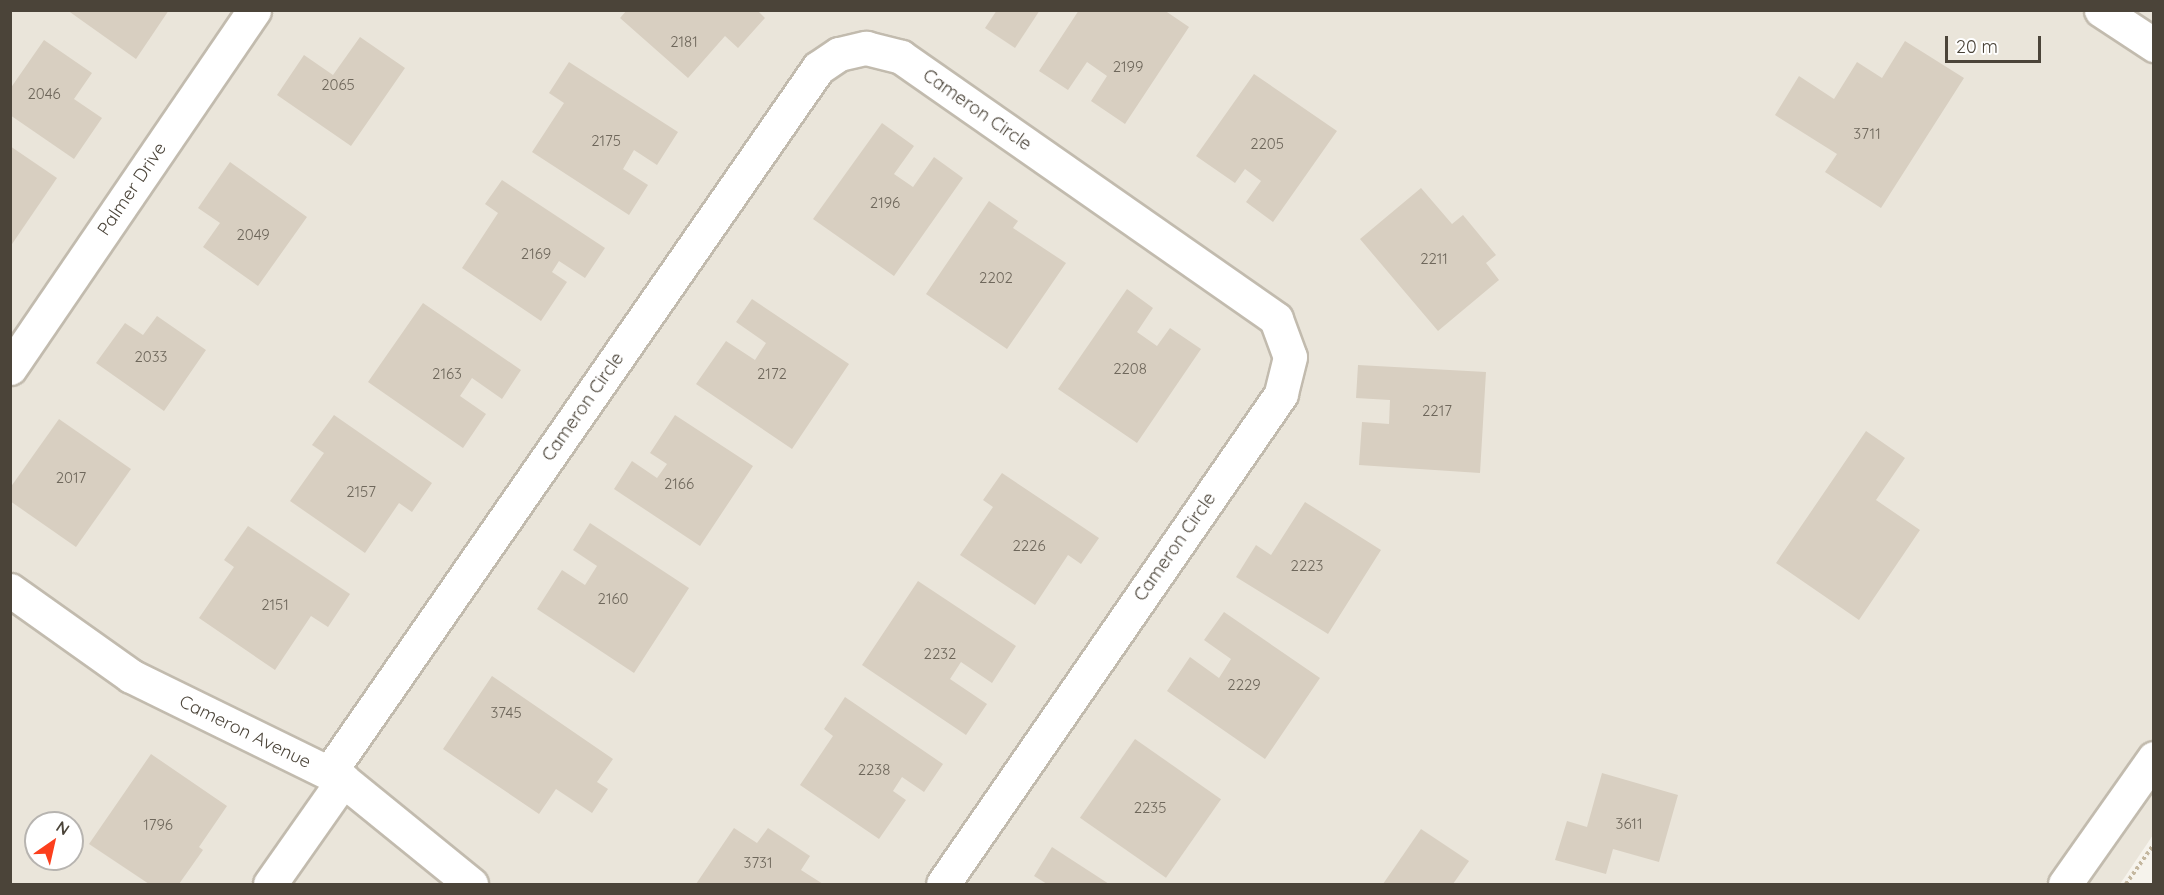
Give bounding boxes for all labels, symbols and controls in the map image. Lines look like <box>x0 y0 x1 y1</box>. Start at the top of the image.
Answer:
scale bar <box>1948 24 2044 62</box>
house number: 2181 <box>670 33 698 51</box>
text: 20 m <box>1956 35 1998 58</box>
house number: 2199 <box>1113 58 1143 76</box>
street label: Cameron Circle <box>919 65 1035 155</box>
house number: 2065 <box>321 76 355 94</box>
house number: 2046 <box>27 85 61 103</box>
house number: 3711 <box>1853 125 1881 143</box>
house number: 2175 <box>591 132 621 150</box>
house number: 2205 <box>1250 135 1284 153</box>
street label: Palmer Drive <box>93 138 171 240</box>
house number: 2196 <box>870 194 900 212</box>
house number: 2049 <box>236 226 270 244</box>
house number: 2169 <box>521 245 551 263</box>
house number: 2211 <box>1420 250 1448 268</box>
house number: 2202 <box>979 269 1013 287</box>
house number: 2033 <box>135 348 167 366</box>
street label: Cameron Circle <box>538 349 628 465</box>
house number: 2208 <box>1113 360 1147 378</box>
house number: 2163 <box>432 365 462 383</box>
house number: 2172 <box>757 365 787 383</box>
house number: 2217 <box>1422 402 1452 420</box>
house number: 2017 <box>56 469 86 487</box>
house number: 2166 <box>664 475 694 493</box>
house number: 2157 <box>346 483 376 501</box>
street label: Cameron Circle <box>1130 489 1220 605</box>
house number: 2226 <box>1013 537 1045 555</box>
house number: 2223 <box>1291 557 1323 575</box>
house number: 2160 <box>598 590 628 608</box>
house number: 2151 <box>261 596 289 614</box>
house number: 2232 <box>924 645 956 663</box>
house number: 2229 <box>1227 676 1261 694</box>
street label: Cameron Avenue <box>176 691 314 773</box>
house number: 3745 <box>490 704 522 722</box>
house number: 2238 <box>858 761 890 779</box>
house number: 2235 <box>1134 799 1166 817</box>
north arrow <box>24 811 84 871</box>
house number: 3611 <box>1616 815 1642 833</box>
text: N <box>52 816 73 839</box>
house number: 1796 <box>143 816 173 834</box>
house number: 3731 <box>744 854 772 872</box>

